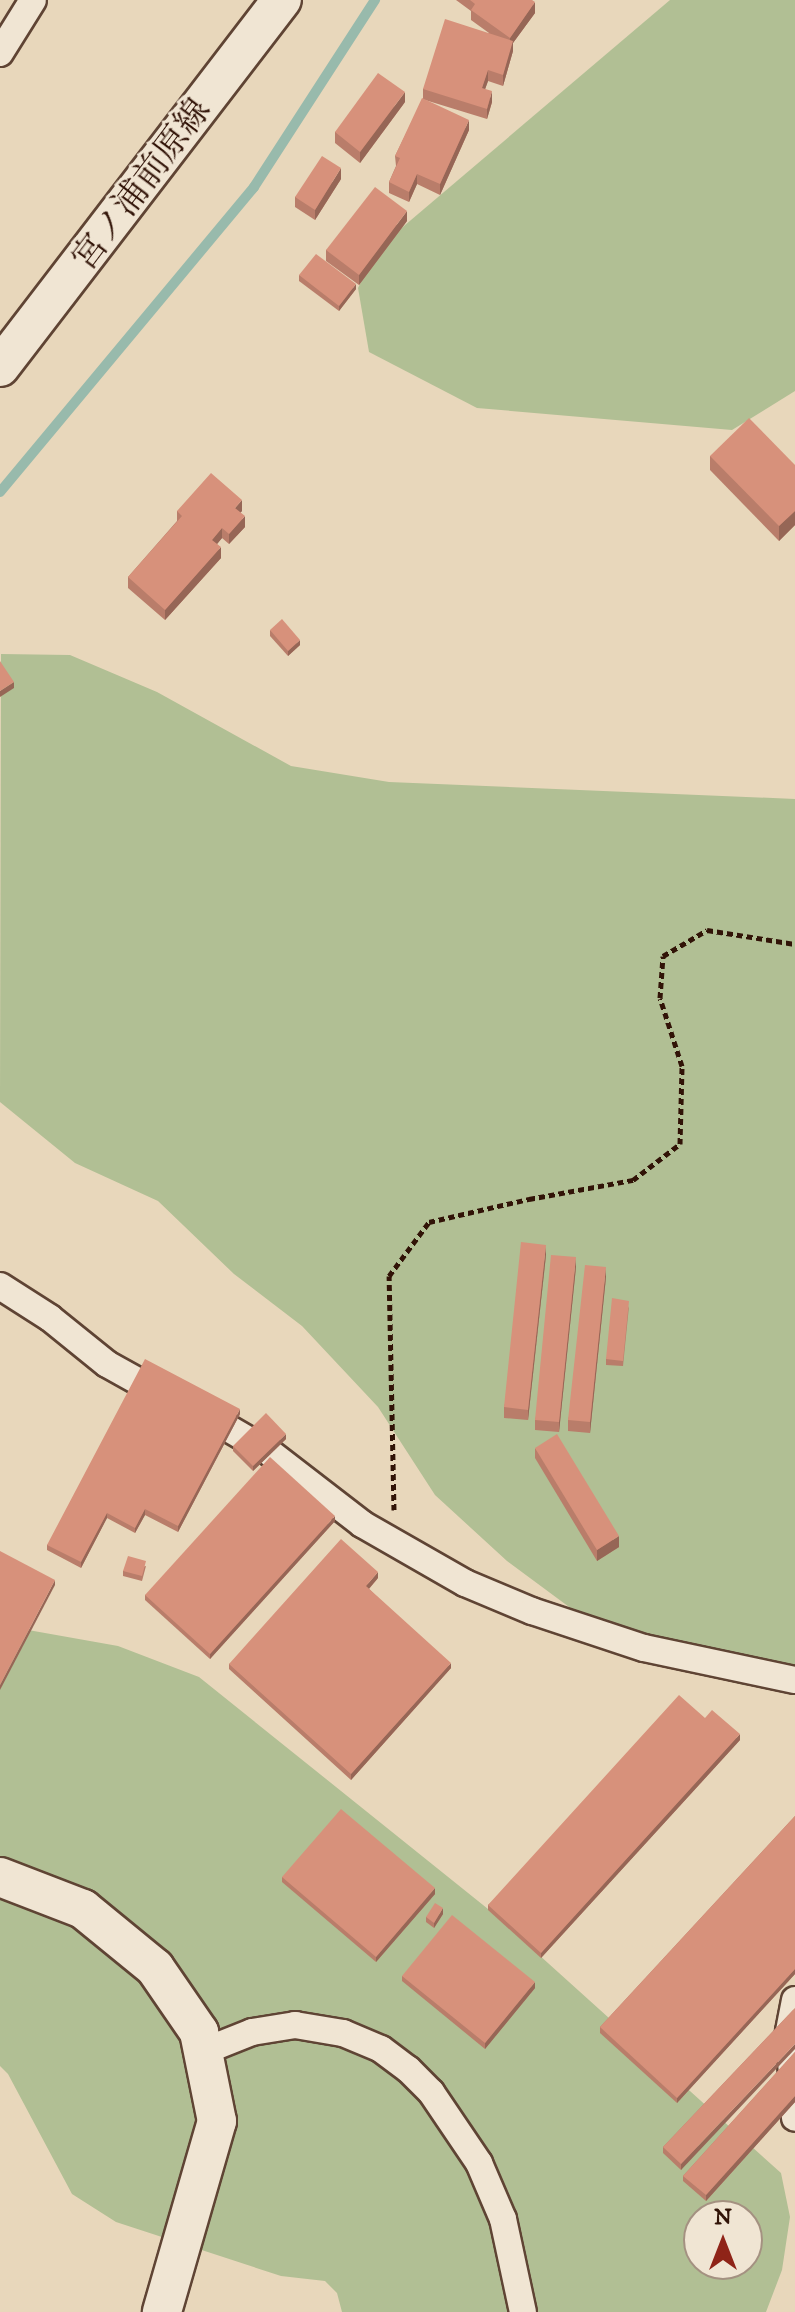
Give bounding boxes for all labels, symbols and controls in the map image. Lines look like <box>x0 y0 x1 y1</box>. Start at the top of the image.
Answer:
street label: 宮ノ浦前原線 <box>64 91 220 279</box>
north arrow <box>683 2200 763 2280</box>
text: N <box>714 2204 732 2231</box>

